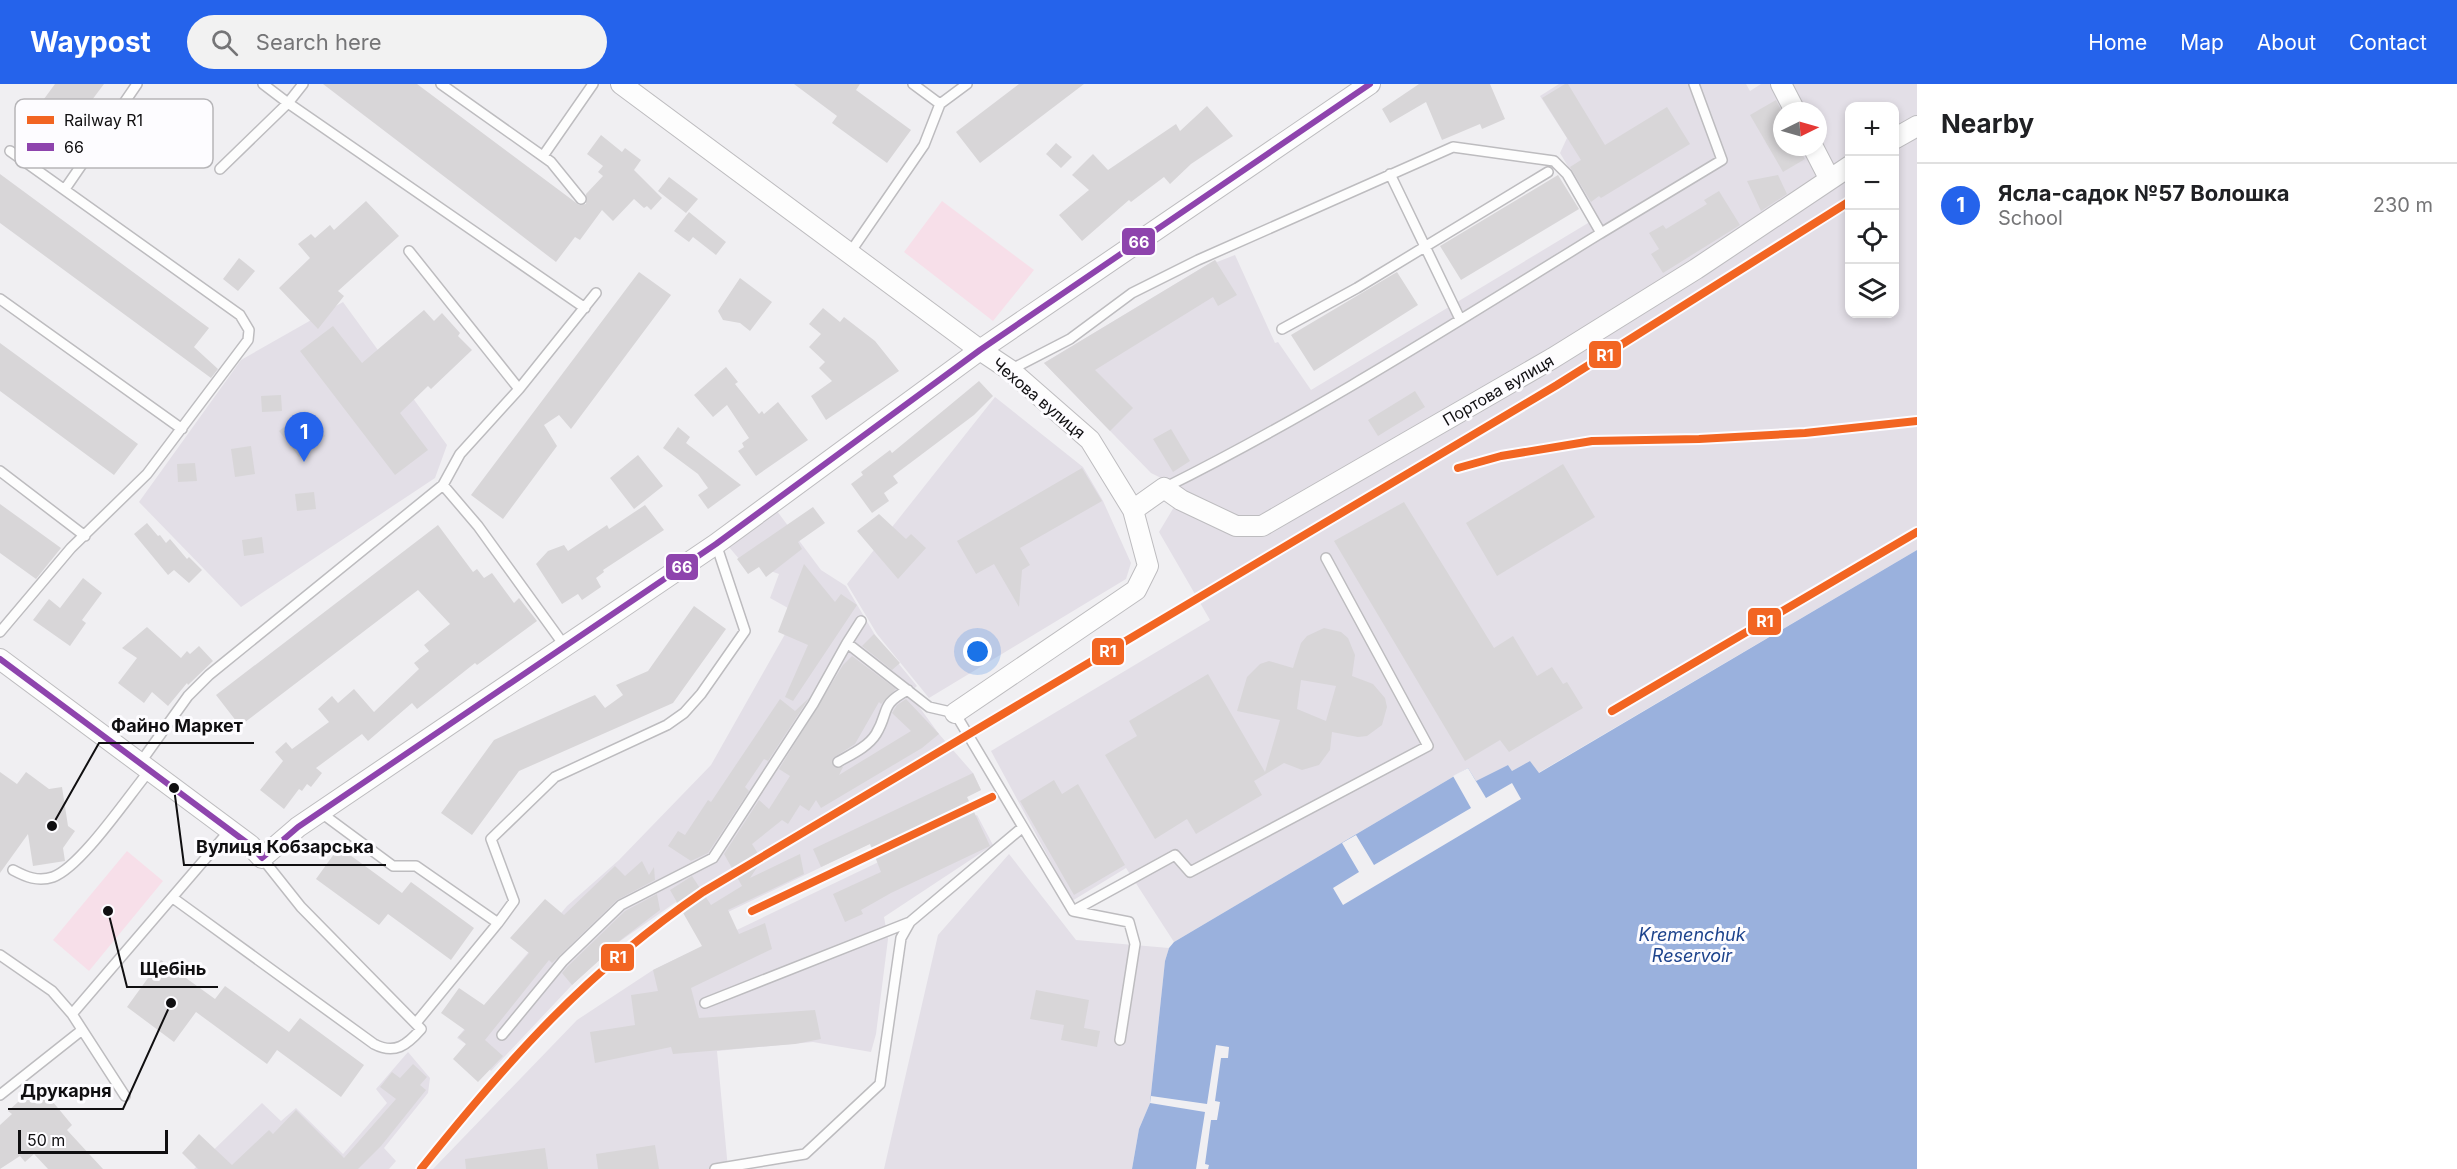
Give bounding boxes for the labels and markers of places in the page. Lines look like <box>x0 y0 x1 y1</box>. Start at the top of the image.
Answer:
pin: 1 <box>284 412 324 462</box>
callout: Файно Маркет <box>99 707 254 743</box>
callout: Вулиця Кобзарська <box>184 829 386 865</box>
callout: Щебінь <box>127 951 218 987</box>
callout: Друкарня <box>8 1073 123 1109</box>

